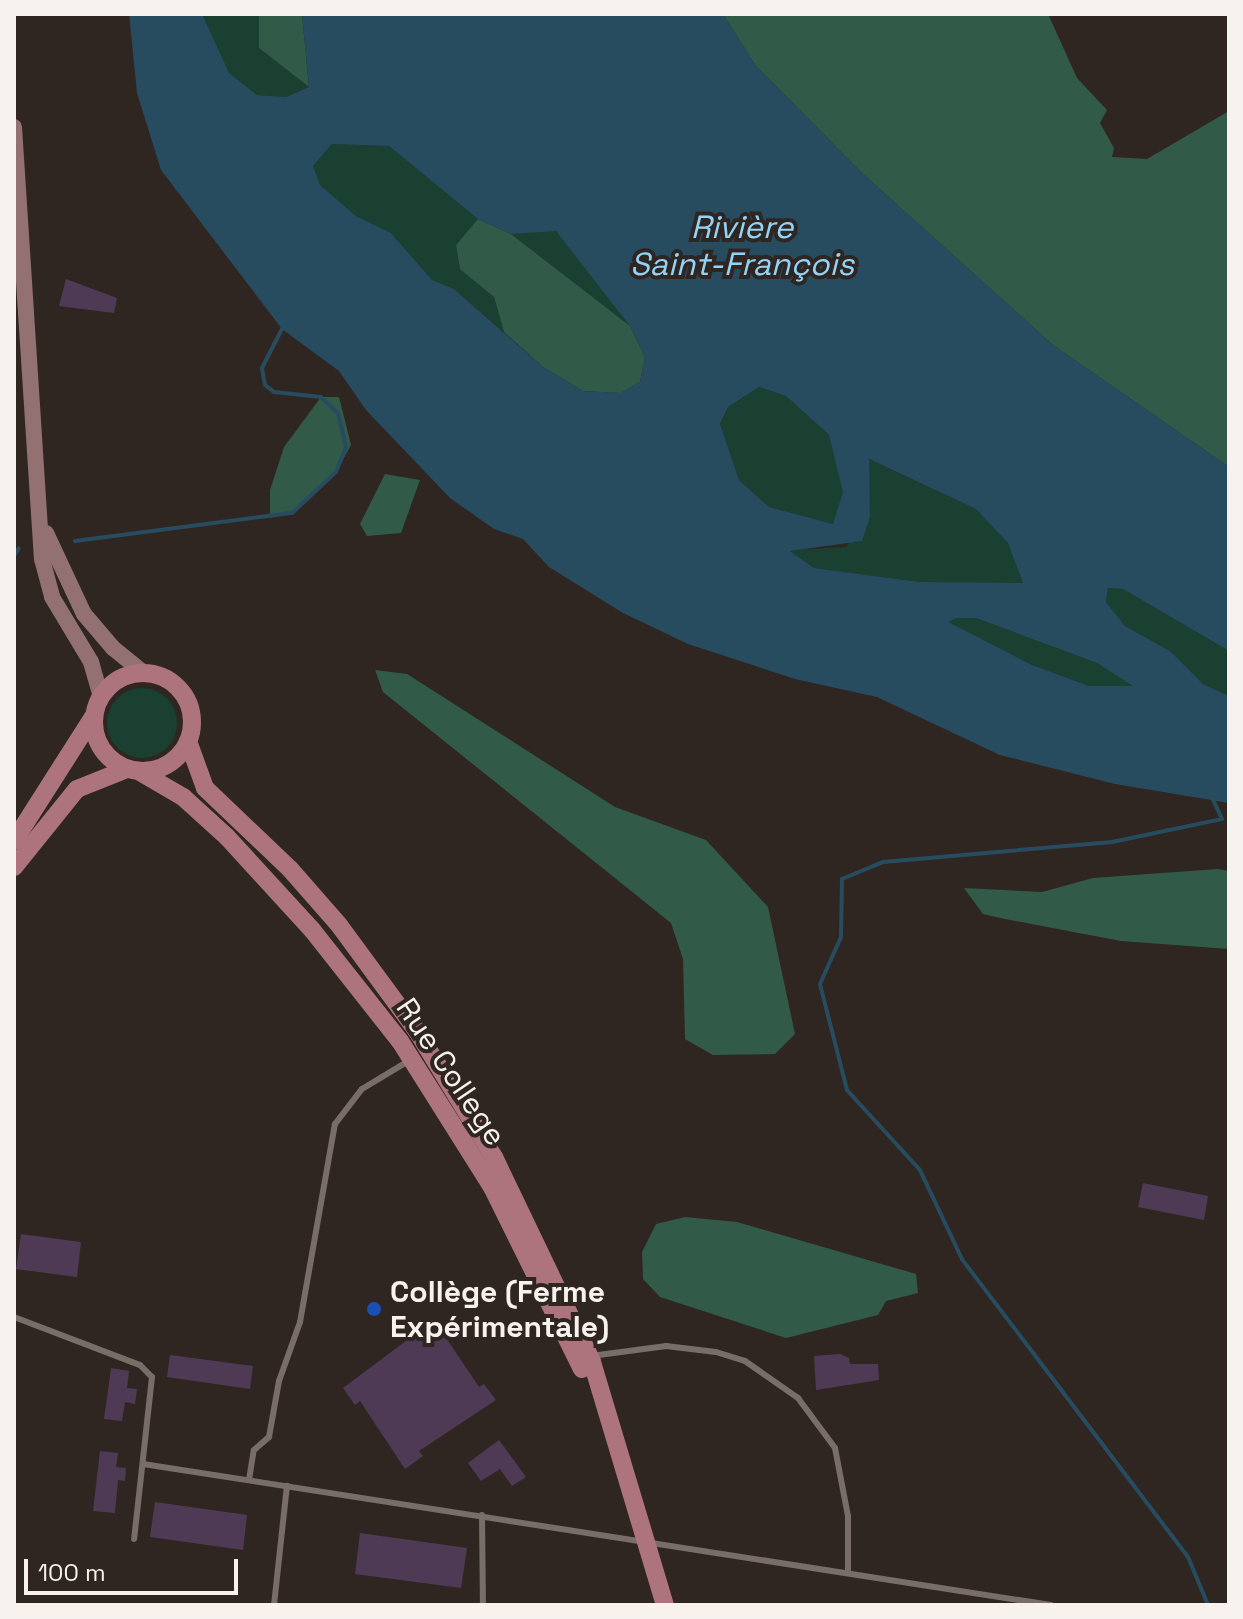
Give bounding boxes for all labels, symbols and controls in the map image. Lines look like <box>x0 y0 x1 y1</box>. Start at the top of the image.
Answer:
water label: Rivière Saint-François <box>630 209 854 284</box>
street label: Rue College <box>389 991 513 1153</box>
place label: Collège (Ferme Expérimentale) <box>390 1274 609 1344</box>
marker: Collège (Ferme Expérimentale) <box>365 1300 383 1318</box>
scale bar <box>28 1543 242 1593</box>
text: 100 m <box>38 1557 106 1588</box>

